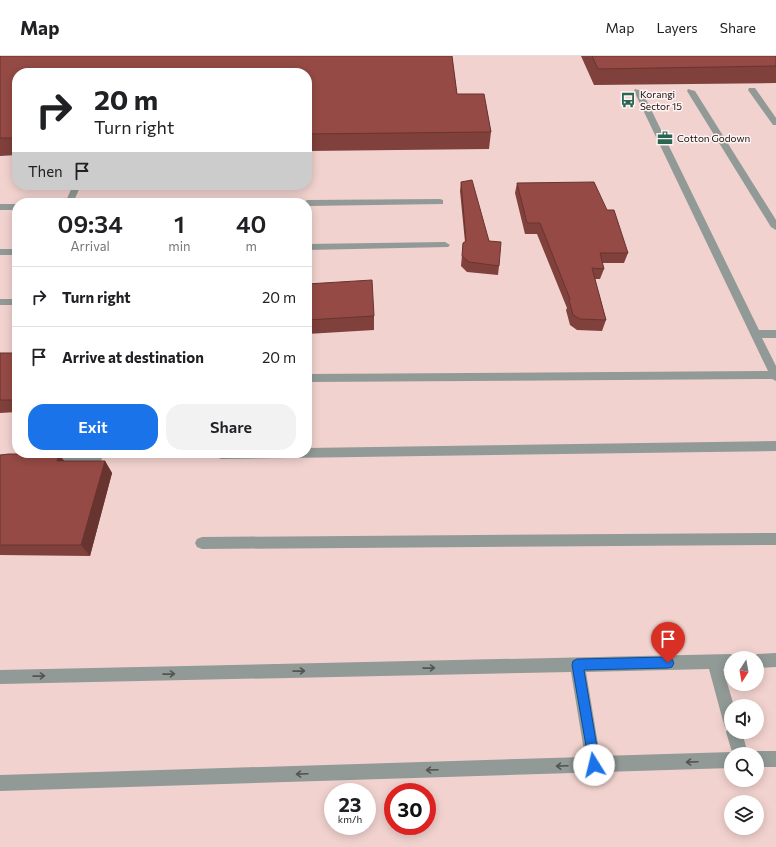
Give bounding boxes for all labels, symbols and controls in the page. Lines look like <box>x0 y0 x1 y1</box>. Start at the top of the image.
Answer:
text: Map <box>20 16 59 39</box>
text: Map <box>606 19 634 36</box>
text: Layers <box>656 19 698 36</box>
text: Share <box>720 19 756 36</box>
text: 20 m <box>94 82 158 116</box>
icon: right <box>28 84 80 136</box>
place label: Korangi Sector 15 <box>640 88 682 112</box>
bus stop icon: Korangi Sector 15 <box>619 91 637 109</box>
text: Turn right <box>94 116 174 138</box>
office icon: Cotton Godown <box>656 129 674 147</box>
place label: Cotton Godown <box>677 132 750 144</box>
icon: arrive <box>71 160 93 182</box>
text: Then <box>28 162 63 180</box>
text: 09:34 <box>58 209 123 238</box>
text: 1 <box>174 209 185 238</box>
text: 40 <box>236 209 266 238</box>
text: Arrival <box>70 238 110 254</box>
text: min <box>168 238 190 254</box>
text: m <box>246 238 257 254</box>
icon: right <box>28 286 50 308</box>
text: Turn right <box>62 288 131 306</box>
text: 20 m <box>262 288 296 306</box>
icon: arrive <box>28 346 50 368</box>
text: Arrive at destination <box>62 348 204 366</box>
text: 20 m <box>262 348 296 366</box>
button: Exit <box>28 404 158 450</box>
button: Share <box>166 404 296 450</box>
pin <box>651 622 685 663</box>
icon: arrive <box>657 628 679 650</box>
north arrow <box>724 651 764 691</box>
map controls <box>724 651 764 835</box>
one-way arrow <box>422 664 435 672</box>
one-way arrow <box>292 667 305 675</box>
one-way arrow <box>162 670 175 677</box>
one-way arrow <box>32 672 45 680</box>
button: sound <box>724 699 764 739</box>
position arrow <box>573 744 615 786</box>
button: search <box>724 747 764 787</box>
one-way arrow <box>686 758 699 765</box>
one-way arrow <box>556 762 569 769</box>
one-way arrow <box>426 766 439 774</box>
one-way arrow <box>296 770 309 778</box>
speed limit sign: 30 <box>384 783 436 835</box>
text: 23 <box>338 792 362 816</box>
button: layers <box>724 795 764 835</box>
text: km/h <box>338 813 362 825</box>

